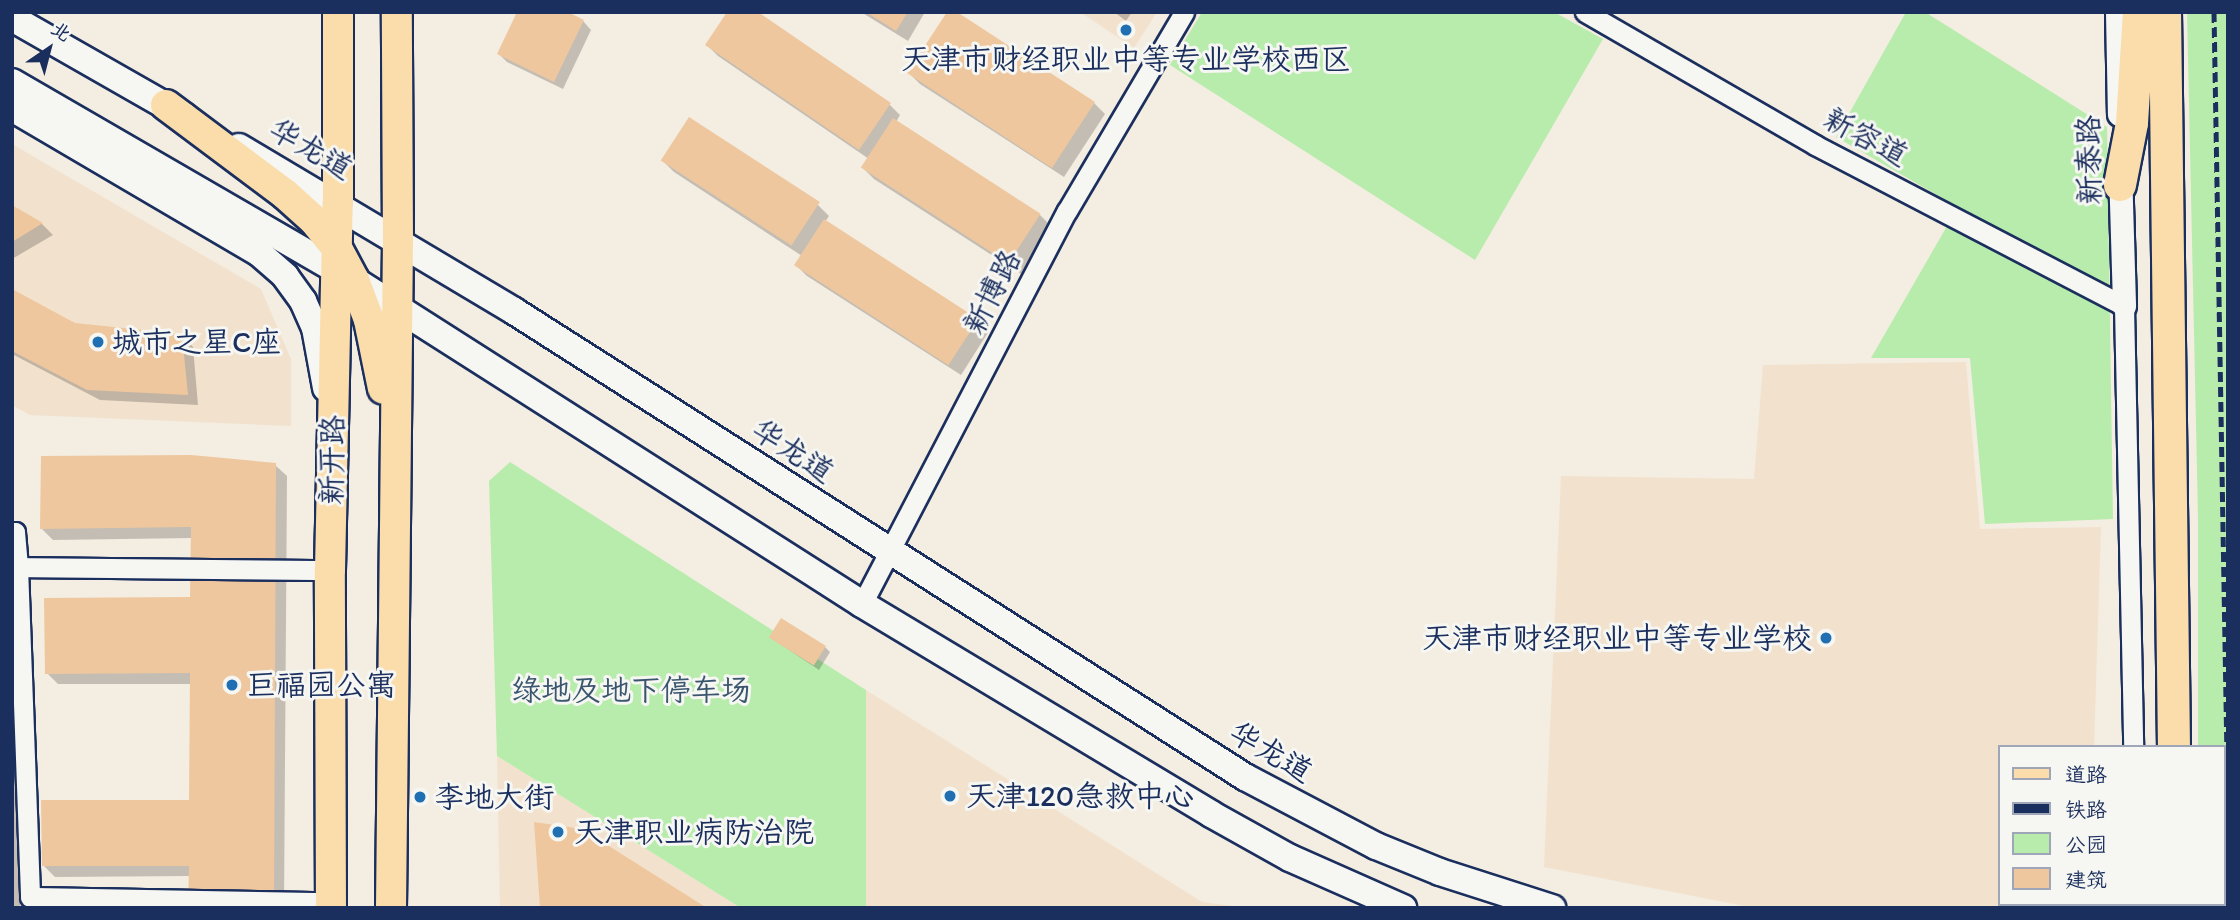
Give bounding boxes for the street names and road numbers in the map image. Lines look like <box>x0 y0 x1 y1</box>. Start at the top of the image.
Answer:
street label: 新容道 <box>1818 100 1914 174</box>
street label: 华龙道 <box>263 111 359 187</box>
street label: 新泰路 <box>2070 115 2108 205</box>
street label: 新博路 <box>956 244 1028 340</box>
street label: 华龙道 <box>745 411 841 491</box>
street label: 新开路 <box>313 415 351 505</box>
street label: 华龙道 <box>1223 714 1319 790</box>

